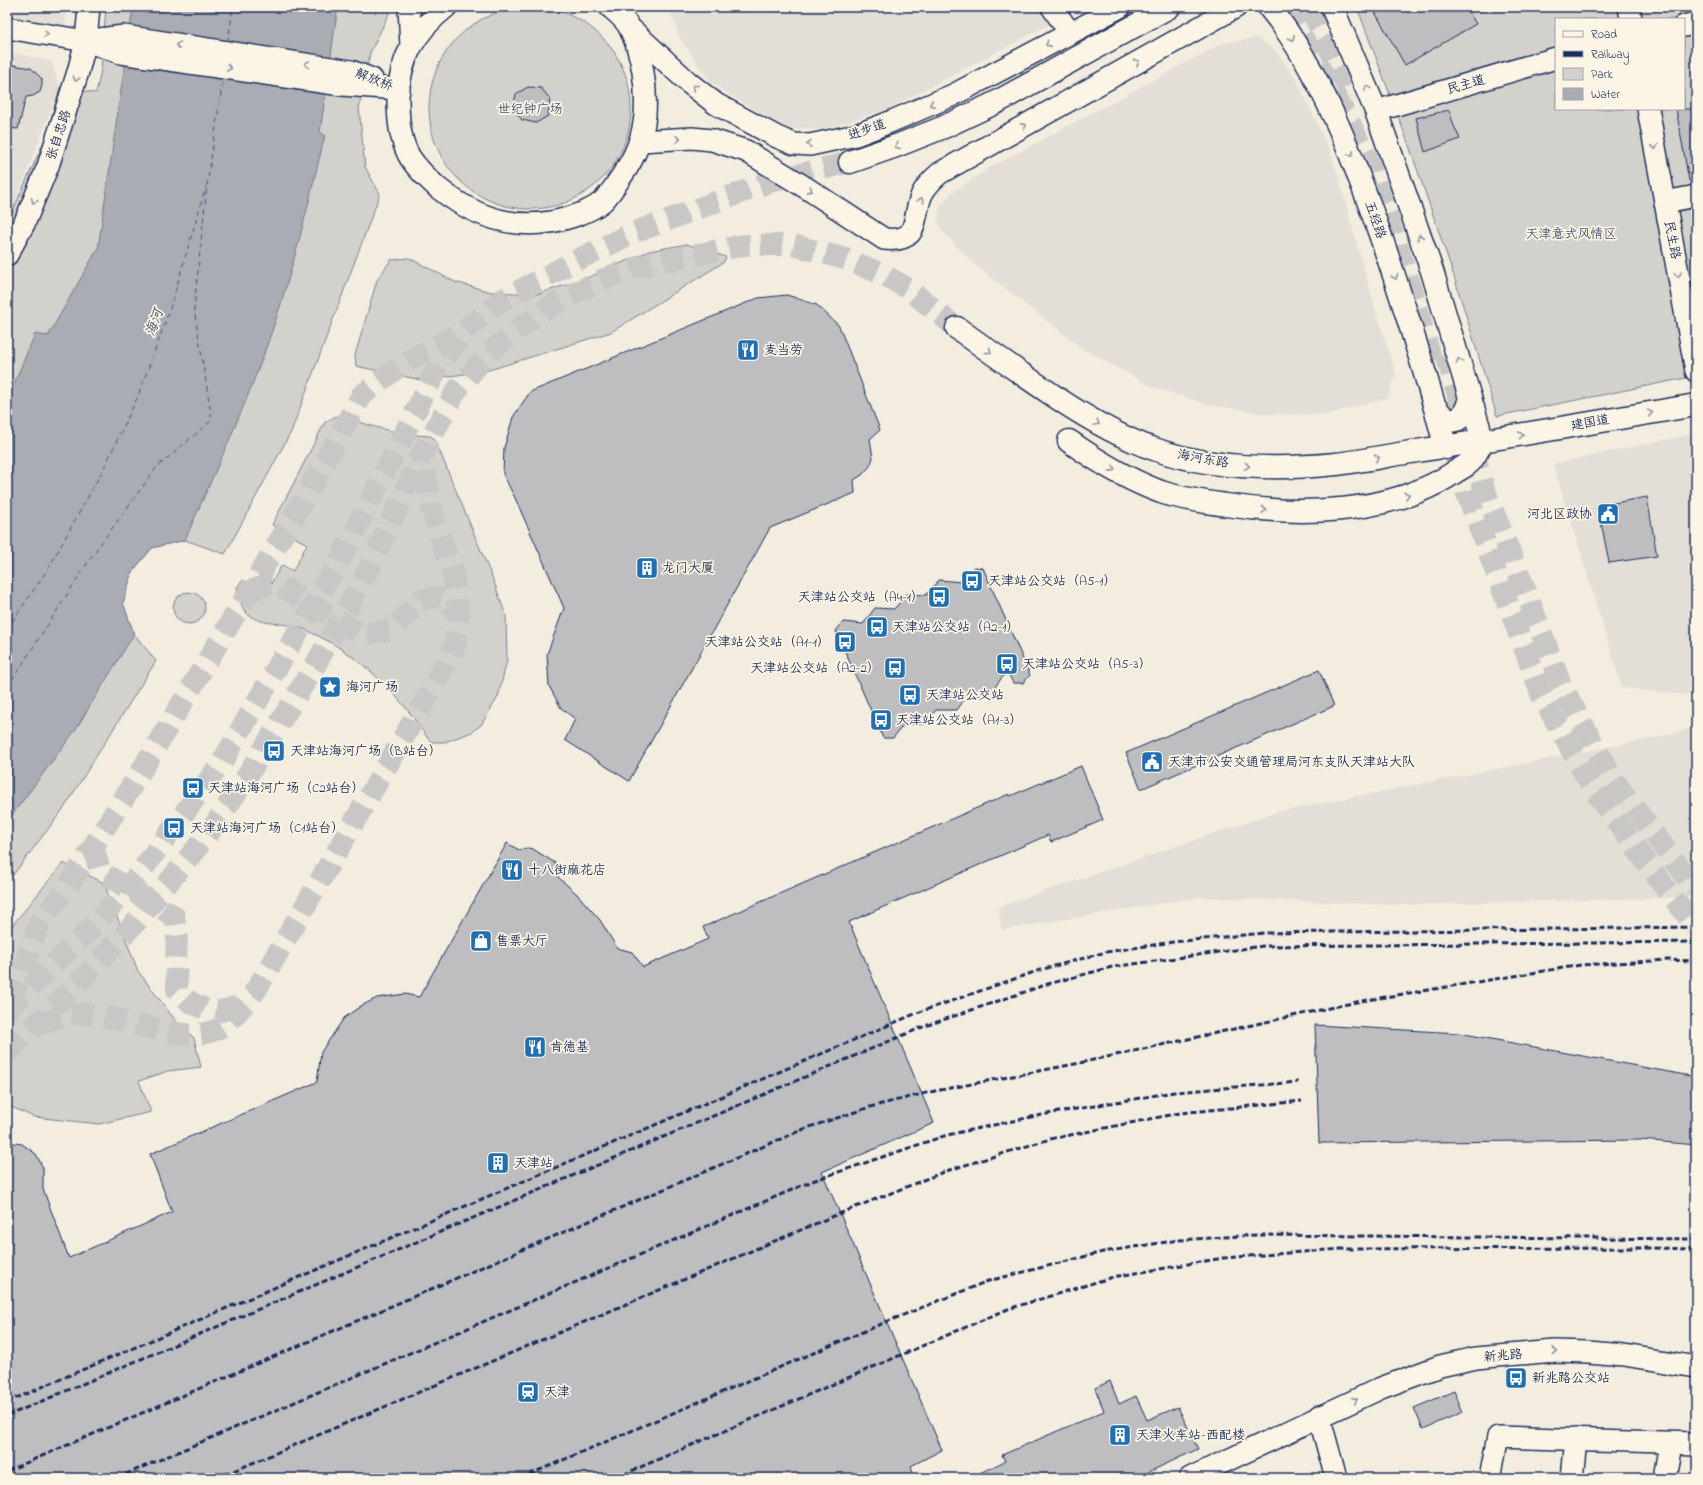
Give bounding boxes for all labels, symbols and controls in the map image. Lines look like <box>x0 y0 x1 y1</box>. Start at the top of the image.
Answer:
legend <box>1555 18 1685 110</box>
text: Road <box>1591 26 1617 44</box>
one-way arrow <box>42 30 49 38</box>
one-way arrow <box>1288 34 1295 41</box>
one-way arrow <box>1044 39 1052 47</box>
one-way arrow <box>175 41 181 50</box>
text: Railway <box>1591 46 1630 65</box>
one-way arrow <box>303 60 310 69</box>
one-way arrow <box>1133 60 1141 67</box>
one-way arrow <box>226 63 232 72</box>
street label: 解放桥 <box>352 64 396 96</box>
text: Park <box>1591 66 1613 84</box>
street label: 民主道 <box>1445 70 1487 100</box>
one-way arrow <box>72 75 81 82</box>
one-way arrow <box>692 85 699 92</box>
one-way arrow <box>1364 85 1372 93</box>
text: Water <box>1591 86 1620 104</box>
one-way arrow <box>929 99 937 107</box>
park label: 世纪钟广场 <box>497 100 563 119</box>
street label: 张自忠路 <box>42 107 76 163</box>
street label: 进步道 <box>845 115 889 145</box>
one-way arrow <box>1020 123 1027 130</box>
one-way arrow <box>675 134 681 143</box>
one-way arrow <box>806 140 812 148</box>
one-way arrow <box>894 141 901 149</box>
one-way arrow <box>1650 144 1659 150</box>
one-way arrow <box>1346 151 1354 158</box>
one-way arrow <box>805 185 812 192</box>
one-way arrow <box>916 196 925 203</box>
one-way arrow <box>30 198 38 205</box>
street label: 五经路 <box>1360 198 1390 242</box>
street label: 民生路 <box>1659 219 1685 261</box>
park label: 天津意式风情区 <box>1525 225 1617 244</box>
one-way arrow <box>1416 234 1425 241</box>
one-way arrow <box>1674 272 1682 278</box>
one-way arrow <box>1390 273 1399 280</box>
water label: 海河 <box>140 304 170 340</box>
restaurant icon: 麦当劳 <box>735 337 761 363</box>
place label: 麦当劳 <box>764 341 803 360</box>
one-way arrow <box>984 346 991 353</box>
one-way arrow <box>1455 358 1464 365</box>
one-way arrow <box>1647 409 1653 418</box>
street label: 建国道 <box>1569 410 1611 436</box>
one-way arrow <box>1093 418 1100 425</box>
one-way arrow <box>1518 431 1525 440</box>
street label: 海河东路 <box>1176 445 1230 473</box>
one-way arrow <box>1374 454 1380 463</box>
one-way arrow <box>1244 461 1251 470</box>
one-way arrow <box>1109 464 1116 472</box>
one-way arrow <box>1403 491 1410 500</box>
public building icon: 河北区政协 <box>1595 501 1621 527</box>
place label: 河北区政协 <box>1527 505 1592 524</box>
one-way arrow <box>1261 506 1267 515</box>
building icon: 龙门大厦 <box>634 555 660 581</box>
place label: 龙门大厦 <box>662 559 714 578</box>
bus stop icon: 天津站公交站（A5-1） <box>959 568 985 594</box>
place label: 天津站公交站（A5-1） <box>988 572 1116 591</box>
bus stop icon: 天津站公交站（A4-1） <box>926 584 952 610</box>
place label: 天津站公交站（A4-1） <box>798 588 924 607</box>
bus stop icon: 天津站公交站（A2-1） <box>864 614 890 640</box>
place label: 天津站公交站（A2-1） <box>892 618 1019 637</box>
bus stop icon: 天津站公交站（A1-1） <box>832 629 858 655</box>
place label: 天津站公交站（A1-1） <box>705 633 830 652</box>
bus stop icon: 天津站公交站（A5-3） <box>994 651 1020 677</box>
bus stop icon: 天津站公交站（A2-2） <box>882 655 908 681</box>
place label: 天津站公交站（A5-3） <box>1022 655 1152 674</box>
place label: 天津站公交站（A2-2） <box>750 659 880 678</box>
place icon: 海河广场 <box>317 674 343 700</box>
place label: 海河广场 <box>346 678 398 697</box>
bus stop icon: 天津站公交站 <box>897 682 923 708</box>
place label: 天津站公交站 <box>926 686 1004 705</box>
bus stop icon: 天津站公交站（A1-3） <box>868 707 894 733</box>
place label: 天津站公交站（A1-3） <box>896 711 1022 730</box>
bus stop icon: 天津站海河广场（B站台） <box>261 738 287 764</box>
place label: 天津站海河广场（B站台） <box>290 742 442 761</box>
public building icon: 天津市公安交通管理局河东支队天津站大队 <box>1139 749 1165 775</box>
place label: 天津市公安交通管理局河东支队天津站大队 <box>1168 753 1415 772</box>
bus stop icon: 天津站海河广场（C2站台） <box>180 775 206 801</box>
place label: 天津站海河广场（C2站台） <box>208 779 365 798</box>
bus stop icon: 天津站海河广场（C1站台） <box>161 815 187 841</box>
place label: 天津站海河广场（C1站台） <box>190 819 344 838</box>
restaurant icon: 十八街麻花店 <box>499 857 525 883</box>
place label: 十八街麻花店 <box>528 861 606 880</box>
shop icon: 售票大厅 <box>468 928 494 954</box>
place label: 售票大厅 <box>496 932 548 951</box>
restaurant icon: 肯德基 <box>522 1034 548 1060</box>
place label: 肯德基 <box>550 1038 589 1057</box>
building icon: 天津站 <box>485 1150 511 1176</box>
place label: 天津站 <box>514 1154 553 1173</box>
street label: 新兆路 <box>1483 1345 1523 1367</box>
one-way arrow <box>1552 1347 1558 1356</box>
bus stop icon: 新兆路公交站 <box>1503 1365 1529 1391</box>
place label: 新兆路公交站 <box>1532 1369 1610 1388</box>
station icon: 天津 <box>515 1379 541 1405</box>
place label: 天津 <box>544 1383 570 1402</box>
one-way arrow <box>1351 1397 1358 1405</box>
building icon: 天津火车站-西配楼 <box>1107 1422 1133 1448</box>
place label: 天津火车站-西配楼 <box>1136 1426 1245 1445</box>

